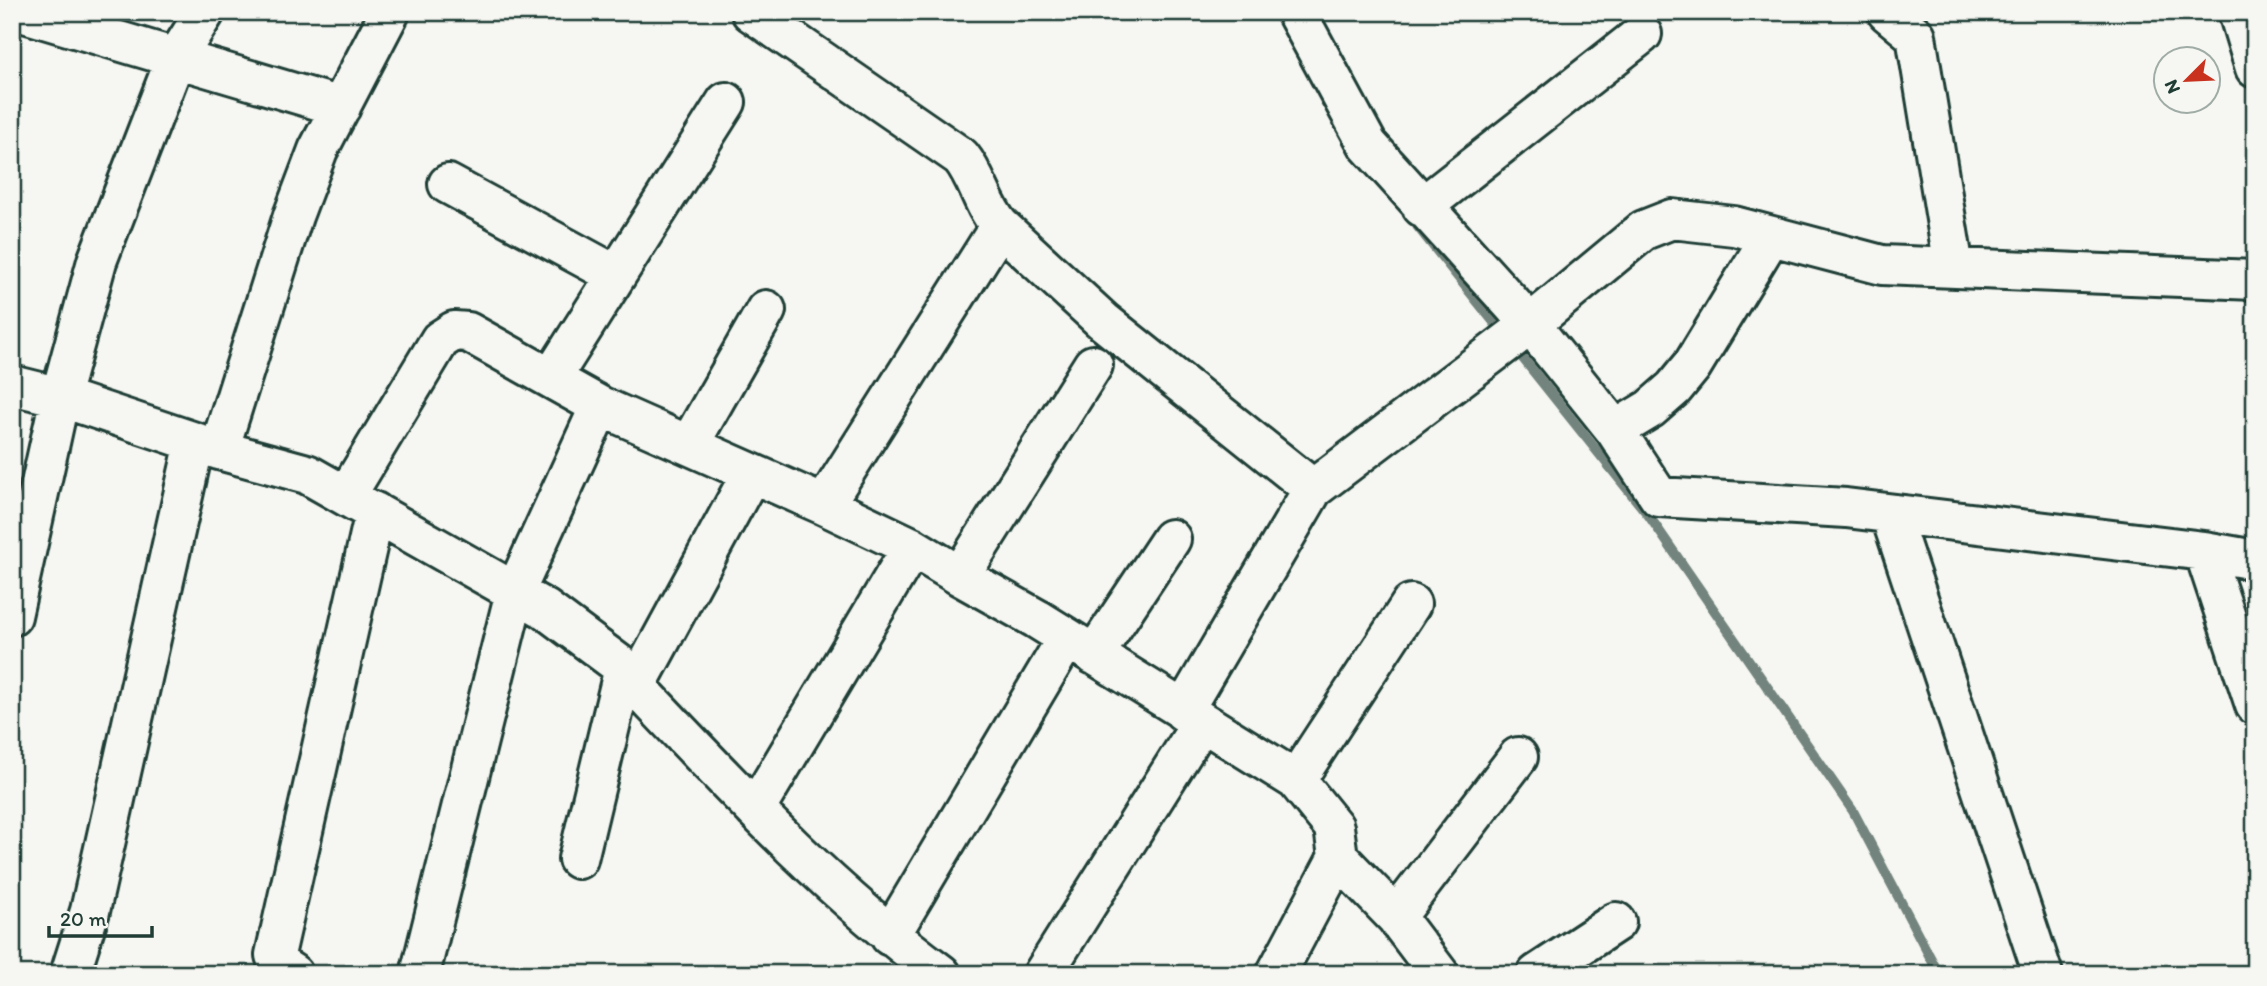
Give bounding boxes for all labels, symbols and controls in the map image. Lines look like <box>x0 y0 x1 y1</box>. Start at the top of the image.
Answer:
north arrow <box>2152 46 2222 116</box>
text: N <box>2159 76 2185 97</box>
scale bar <box>49 895 152 939</box>
text: 20 m <box>60 906 107 931</box>

